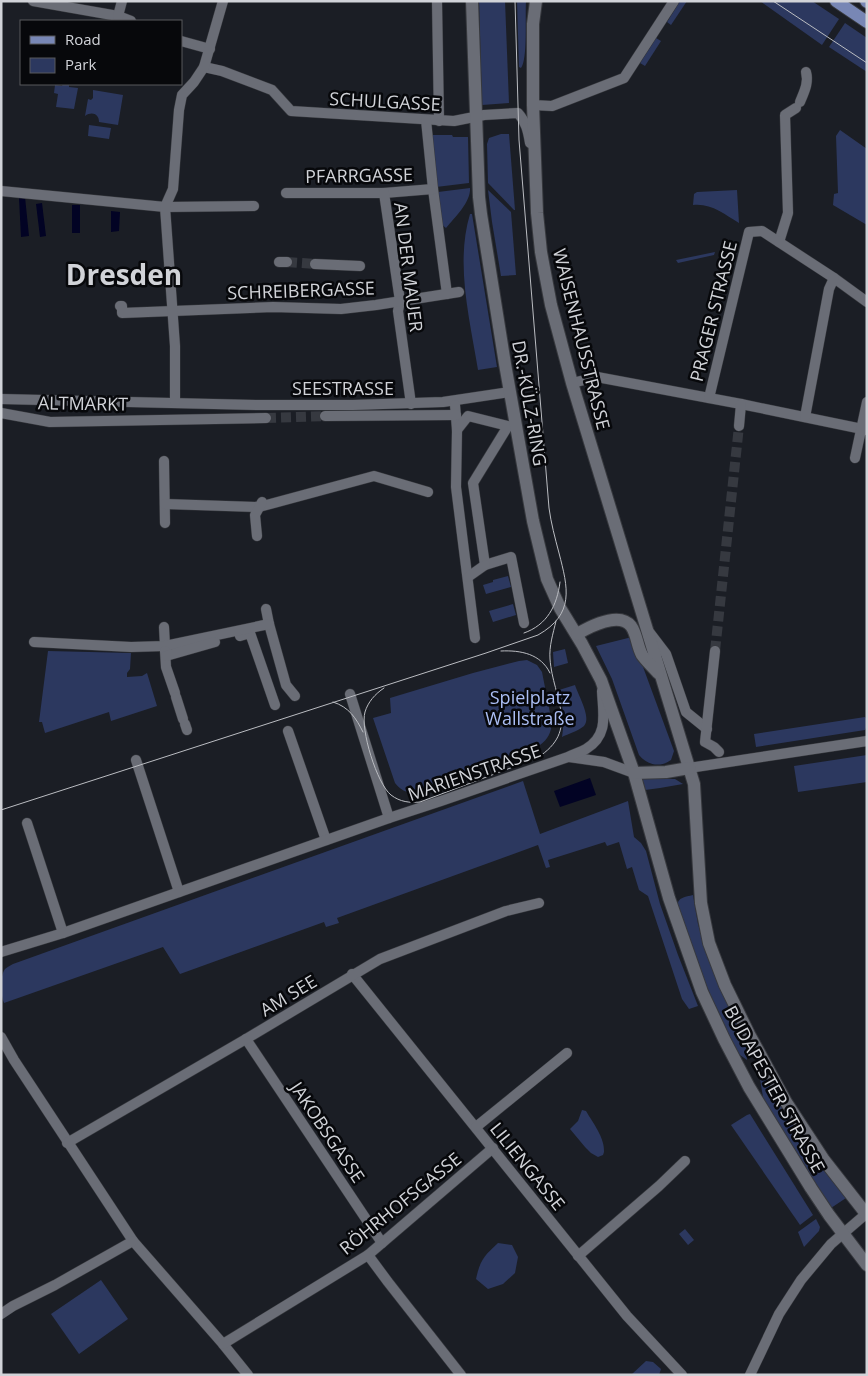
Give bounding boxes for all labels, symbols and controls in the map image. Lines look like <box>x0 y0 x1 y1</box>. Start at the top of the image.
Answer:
legend <box>20 20 182 85</box>
text: Road <box>65 29 101 49</box>
text: Park <box>65 54 96 74</box>
street label: SCHULGASSE <box>329 86 441 116</box>
street label: PFARRGASSE <box>305 162 413 188</box>
street label: AN DER MAUER <box>389 201 429 333</box>
street label: PRAGER STRASSE <box>684 238 742 384</box>
street label: WAISENHAUSSTRASSE <box>548 246 616 432</box>
district label: Dresden <box>66 255 182 293</box>
street label: SCHREIBERGASSE <box>227 275 375 305</box>
street label: DR.-KÜLZ-RING <box>507 338 553 468</box>
street label: SEESTRASSE <box>292 376 394 400</box>
street label: ALTMARKT <box>38 390 128 416</box>
park label: Spielplatz Wallstraße <box>485 685 575 730</box>
street label: MARIENSTRASSE <box>404 738 544 806</box>
street label: AM SEE <box>255 969 321 1021</box>
street label: BUDAPESTER STRASSE <box>719 1001 831 1177</box>
street label: JAKOBSGASSE <box>284 1075 371 1187</box>
street label: LILIENGASSE <box>485 1117 571 1215</box>
street label: RÖHRHOFSGASSE <box>334 1146 466 1260</box>

